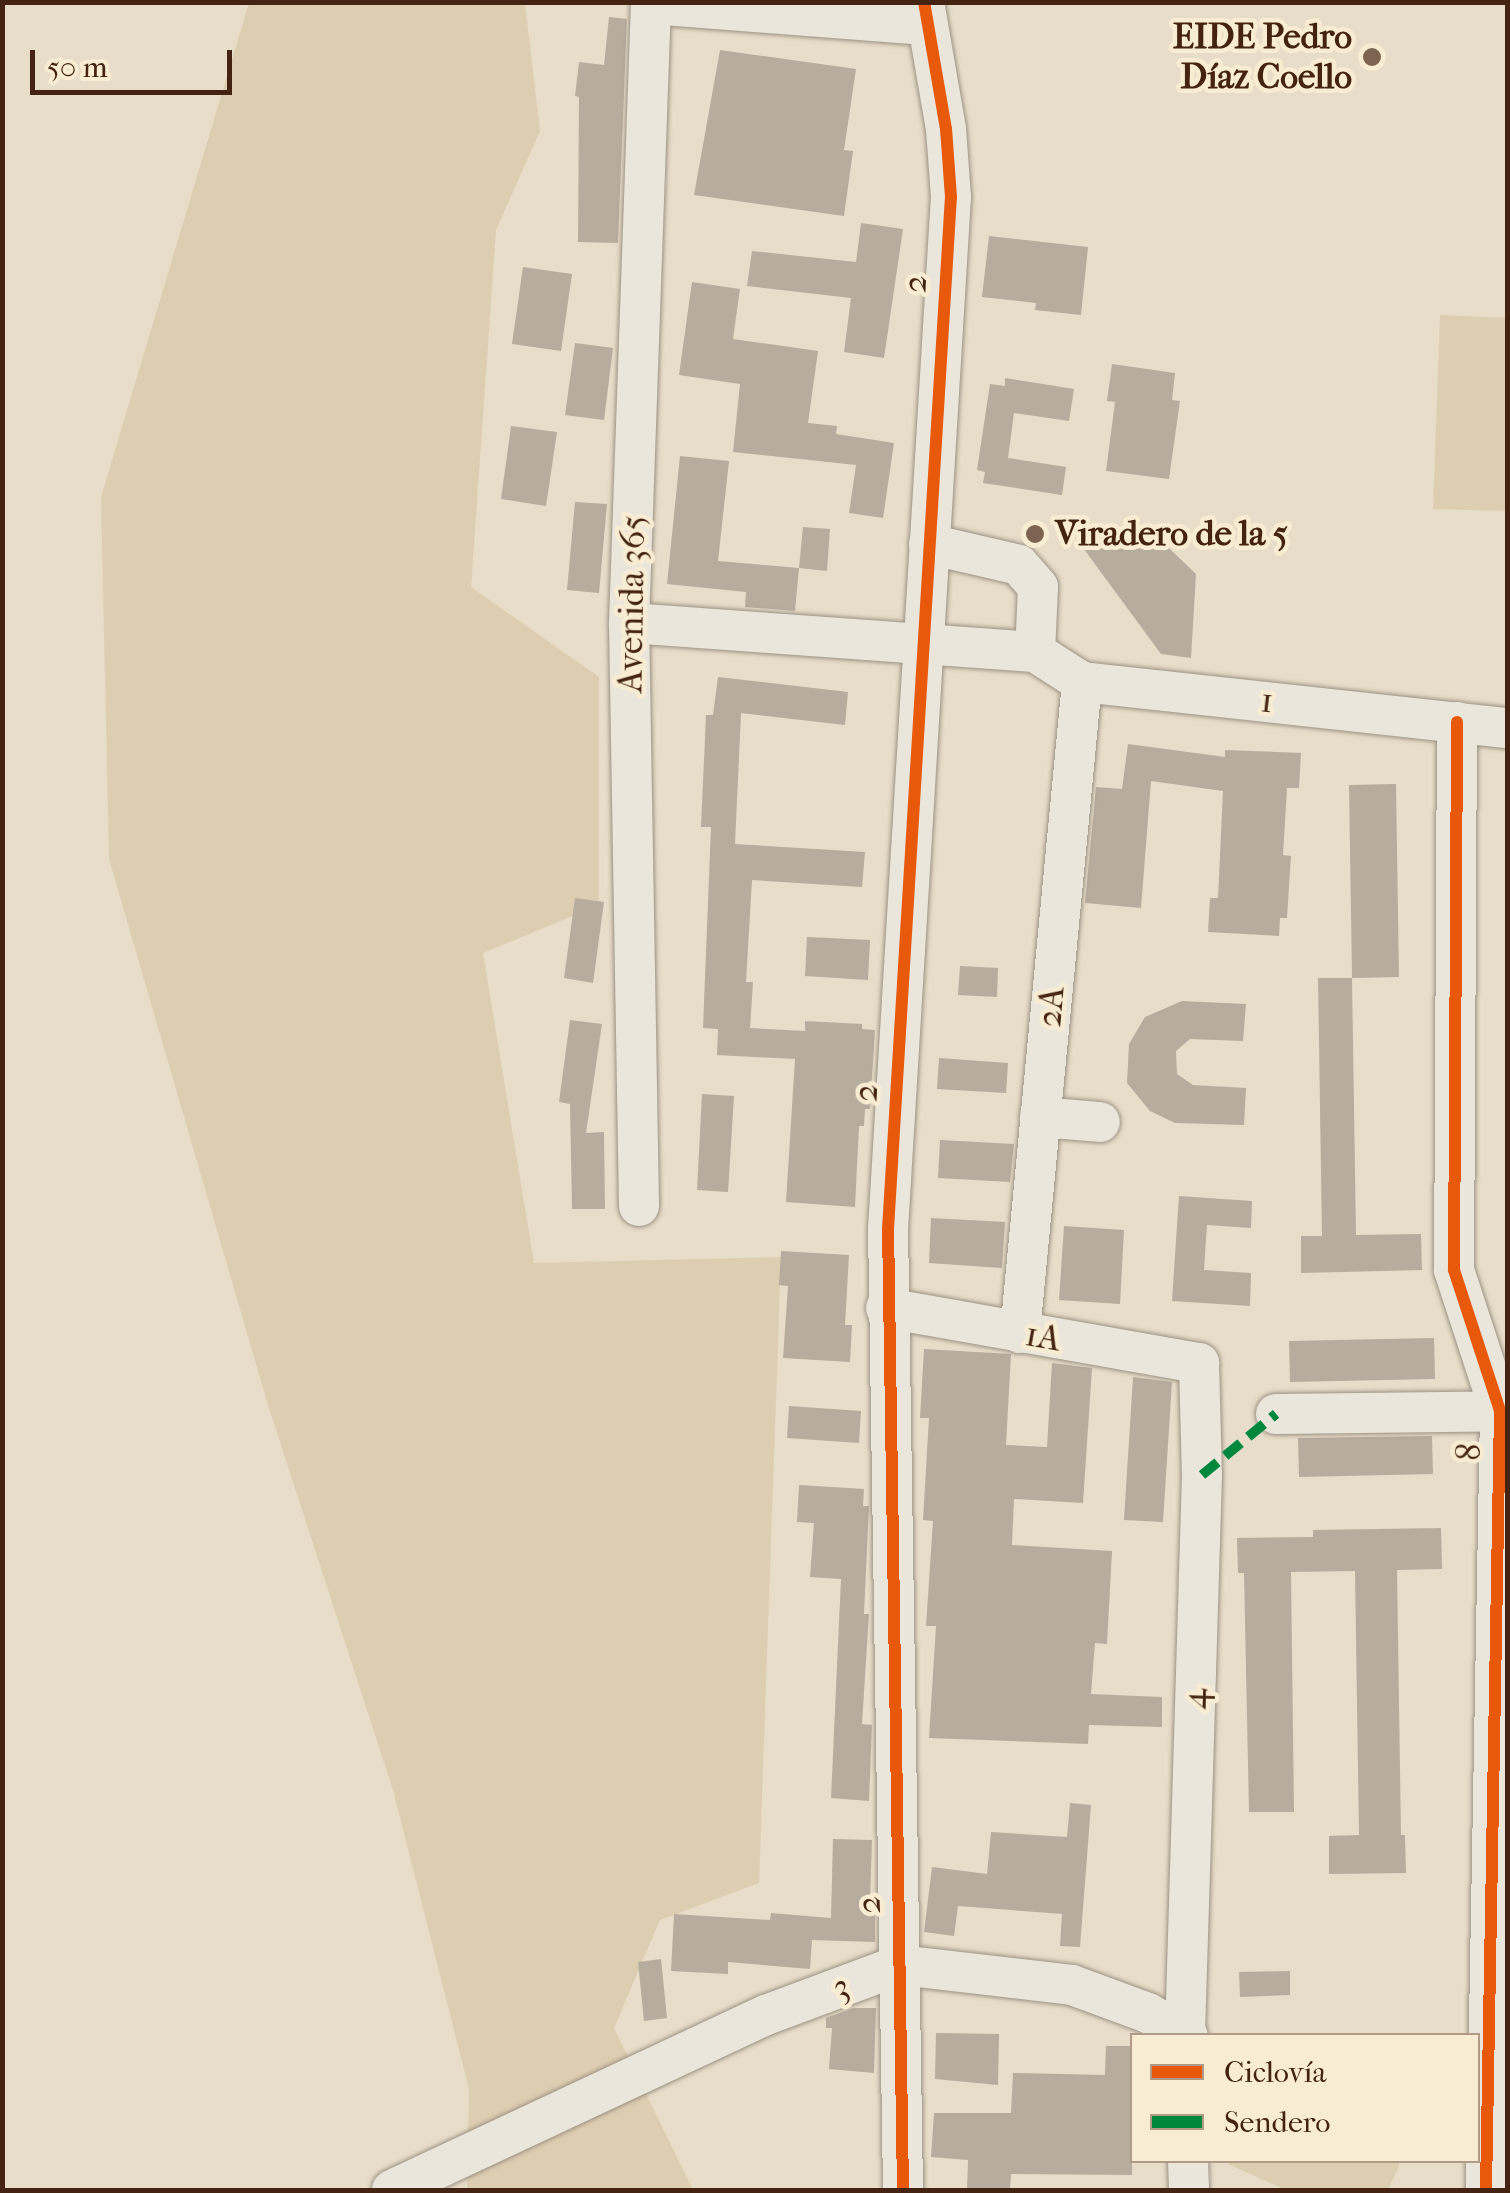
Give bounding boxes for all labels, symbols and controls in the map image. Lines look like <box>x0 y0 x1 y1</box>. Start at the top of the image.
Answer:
place label: EIDE Pedro Díaz Coello <box>1173 16 1352 98</box>
scale bar <box>35 30 238 92</box>
marker: EIDE Pedro Díaz Coello <box>1361 46 1383 68</box>
text: 50 m <box>47 50 108 85</box>
street label: 2 <box>893 274 937 294</box>
place label: Viradero de la 5 <box>1055 513 1288 555</box>
street label: Avenida 365 <box>609 515 655 693</box>
marker: Viradero de la 5 <box>1024 523 1046 545</box>
street label: 1 <box>1259 679 1275 723</box>
street label: 2A <box>1028 985 1074 1029</box>
street label: 2 <box>845 1083 887 1103</box>
street label: 1A <box>1022 1313 1064 1361</box>
street label: 8 <box>1448 1443 1490 1461</box>
street label: 4 <box>1174 1688 1216 1710</box>
street label: 2 <box>848 1896 890 1914</box>
street label: 3 <box>827 1965 855 2009</box>
legend <box>1130 2033 1480 2163</box>
text: Ciclovía <box>1224 2055 1326 2090</box>
text: Sendero <box>1224 2105 1331 2140</box>

